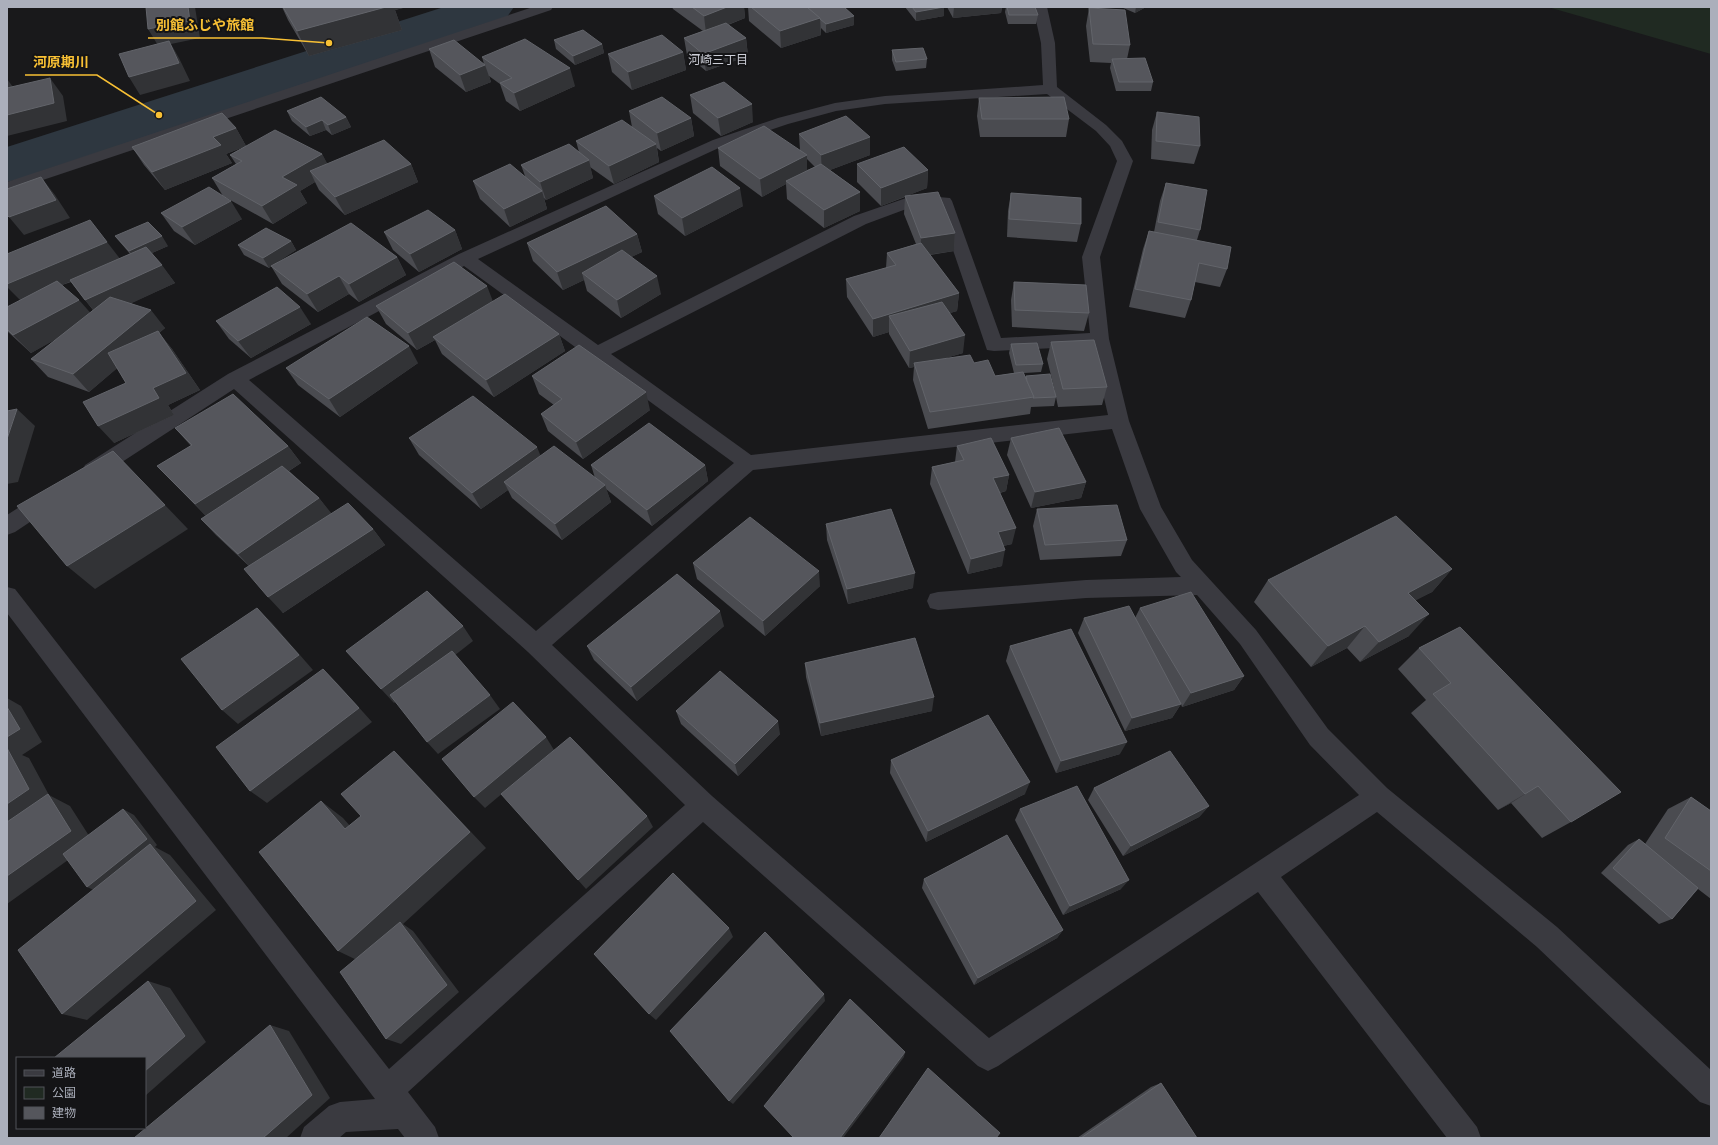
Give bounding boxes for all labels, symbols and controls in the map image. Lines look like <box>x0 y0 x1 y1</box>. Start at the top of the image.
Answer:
callout: 別館ふじや旅館 <box>148 12 262 38</box>
text: 別館ふじや旅館 <box>156 17 254 34</box>
callout: 河原期川 <box>25 49 97 75</box>
district label: 河崎三丁目 <box>688 53 748 67</box>
text: 河原期川 <box>33 54 89 71</box>
legend <box>16 1057 146 1129</box>
text: 道路 <box>52 1066 76 1080</box>
text: 公園 <box>52 1086 76 1100</box>
text: 建物 <box>52 1106 76 1120</box>

